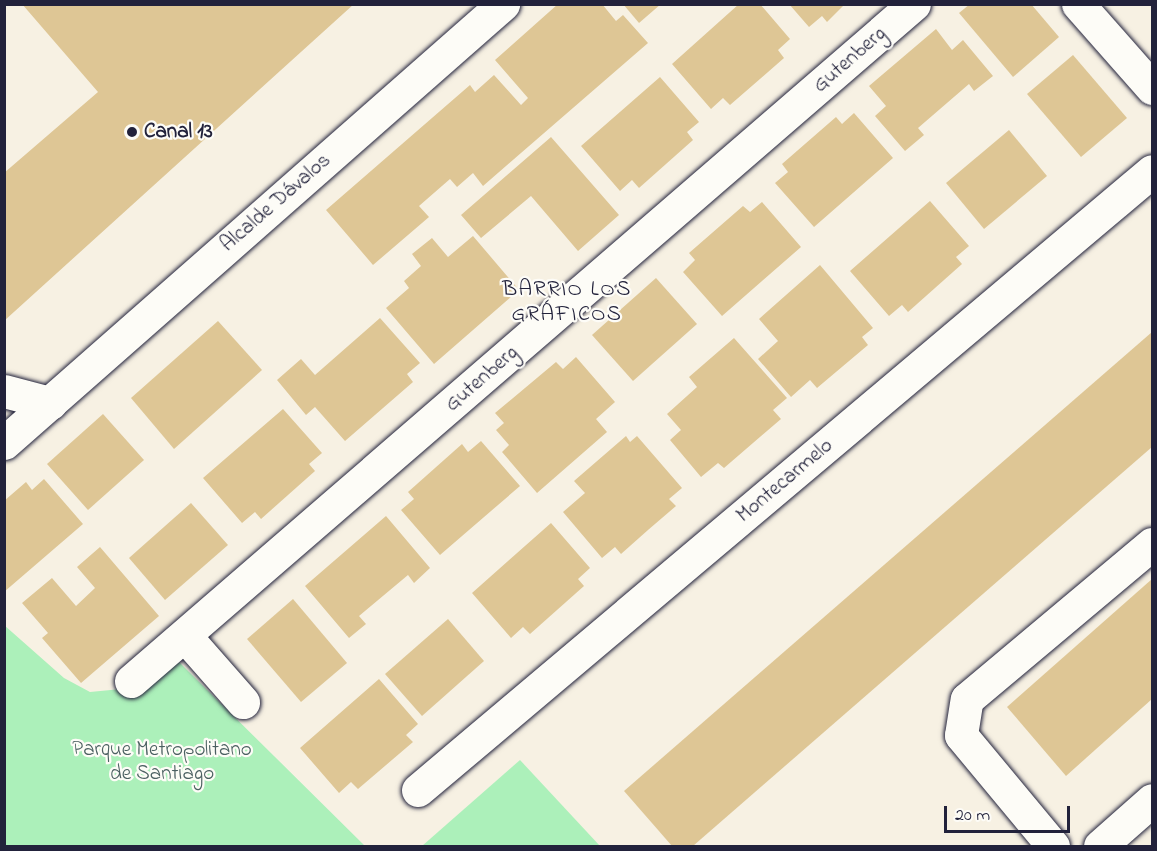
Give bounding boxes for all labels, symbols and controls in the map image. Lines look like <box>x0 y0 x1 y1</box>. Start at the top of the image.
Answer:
street label: Gutenberg <box>808 21 892 99</box>
place label: Canal 13 <box>144 119 213 145</box>
marker: Canal 13 <box>125 125 139 139</box>
street label: Alcalde Dávalos <box>216 148 336 258</box>
district label: BARRIO LOS GRÁFICOS <box>502 277 632 328</box>
street label: Gutenberg <box>440 340 524 418</box>
street label: Montecarmelo <box>732 433 838 529</box>
park label: Parque Metropolitano de Santiago <box>72 737 252 787</box>
scale bar <box>947 794 1073 832</box>
text: 20 m <box>955 803 990 829</box>

